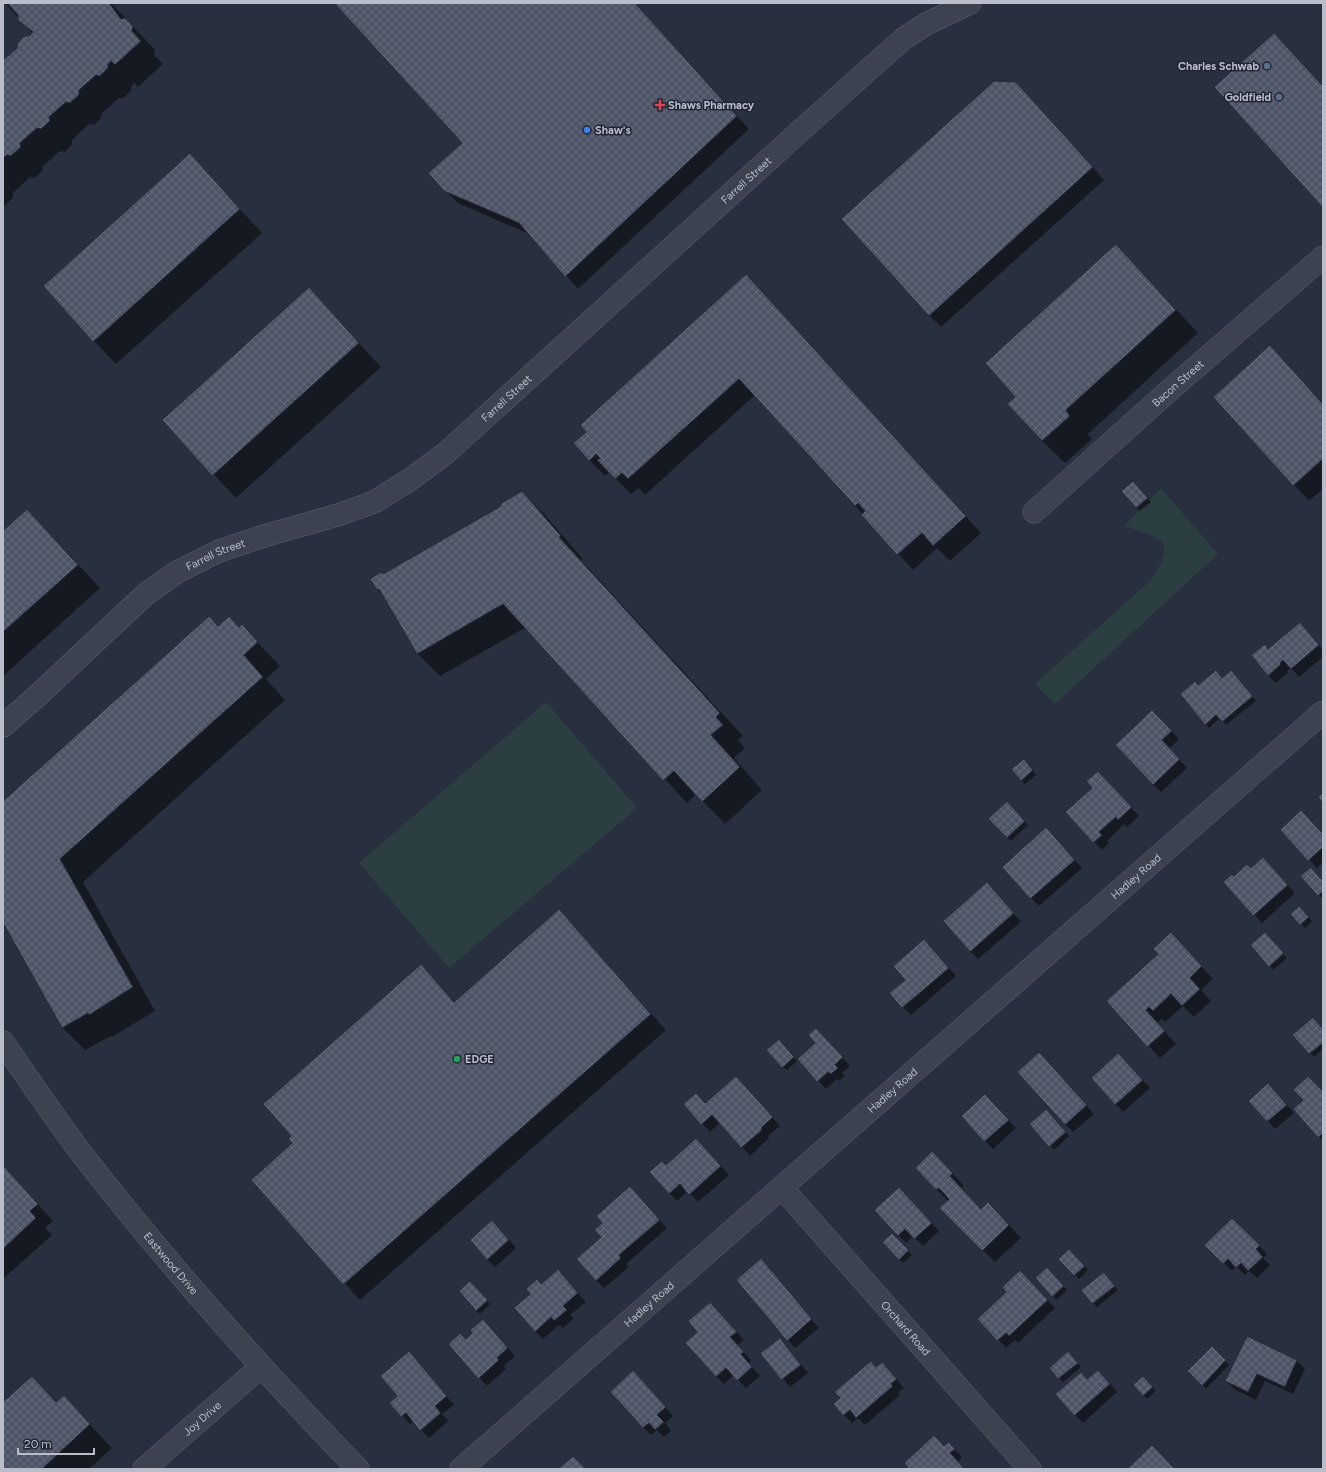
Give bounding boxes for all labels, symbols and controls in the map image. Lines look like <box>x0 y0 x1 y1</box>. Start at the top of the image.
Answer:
place label: Charles Schwab <box>1178 60 1259 73</box>
marker: Charles Schwab <box>1262 61 1272 71</box>
place label: Goldfield <box>1225 91 1271 104</box>
marker: Goldfield <box>1274 92 1284 102</box>
place label: Shaws Pharmacy <box>668 99 755 112</box>
marker: Shaws Pharmacy <box>655 100 665 110</box>
place label: Shaw's <box>595 124 631 137</box>
marker: Shaw's <box>582 125 592 135</box>
street label: Farrell Street <box>719 154 774 207</box>
street label: Bacon Street <box>1150 357 1207 410</box>
street label: Farrell Street <box>479 372 535 425</box>
street label: Farrell Street <box>184 537 247 573</box>
street label: Hadley Road <box>1108 851 1164 902</box>
place label: EDGE <box>465 1053 494 1066</box>
marker: EDGE <box>452 1054 462 1064</box>
street label: Hadley Road <box>865 1065 920 1116</box>
street label: Eastwood Drive <box>141 1230 201 1297</box>
street label: Hadley Road <box>621 1279 677 1330</box>
street label: Orchard Road <box>878 1299 933 1358</box>
street label: Joy Drive <box>181 1399 224 1439</box>
scale bar <box>18 1430 94 1456</box>
text: 20 m <box>24 1437 52 1451</box>

